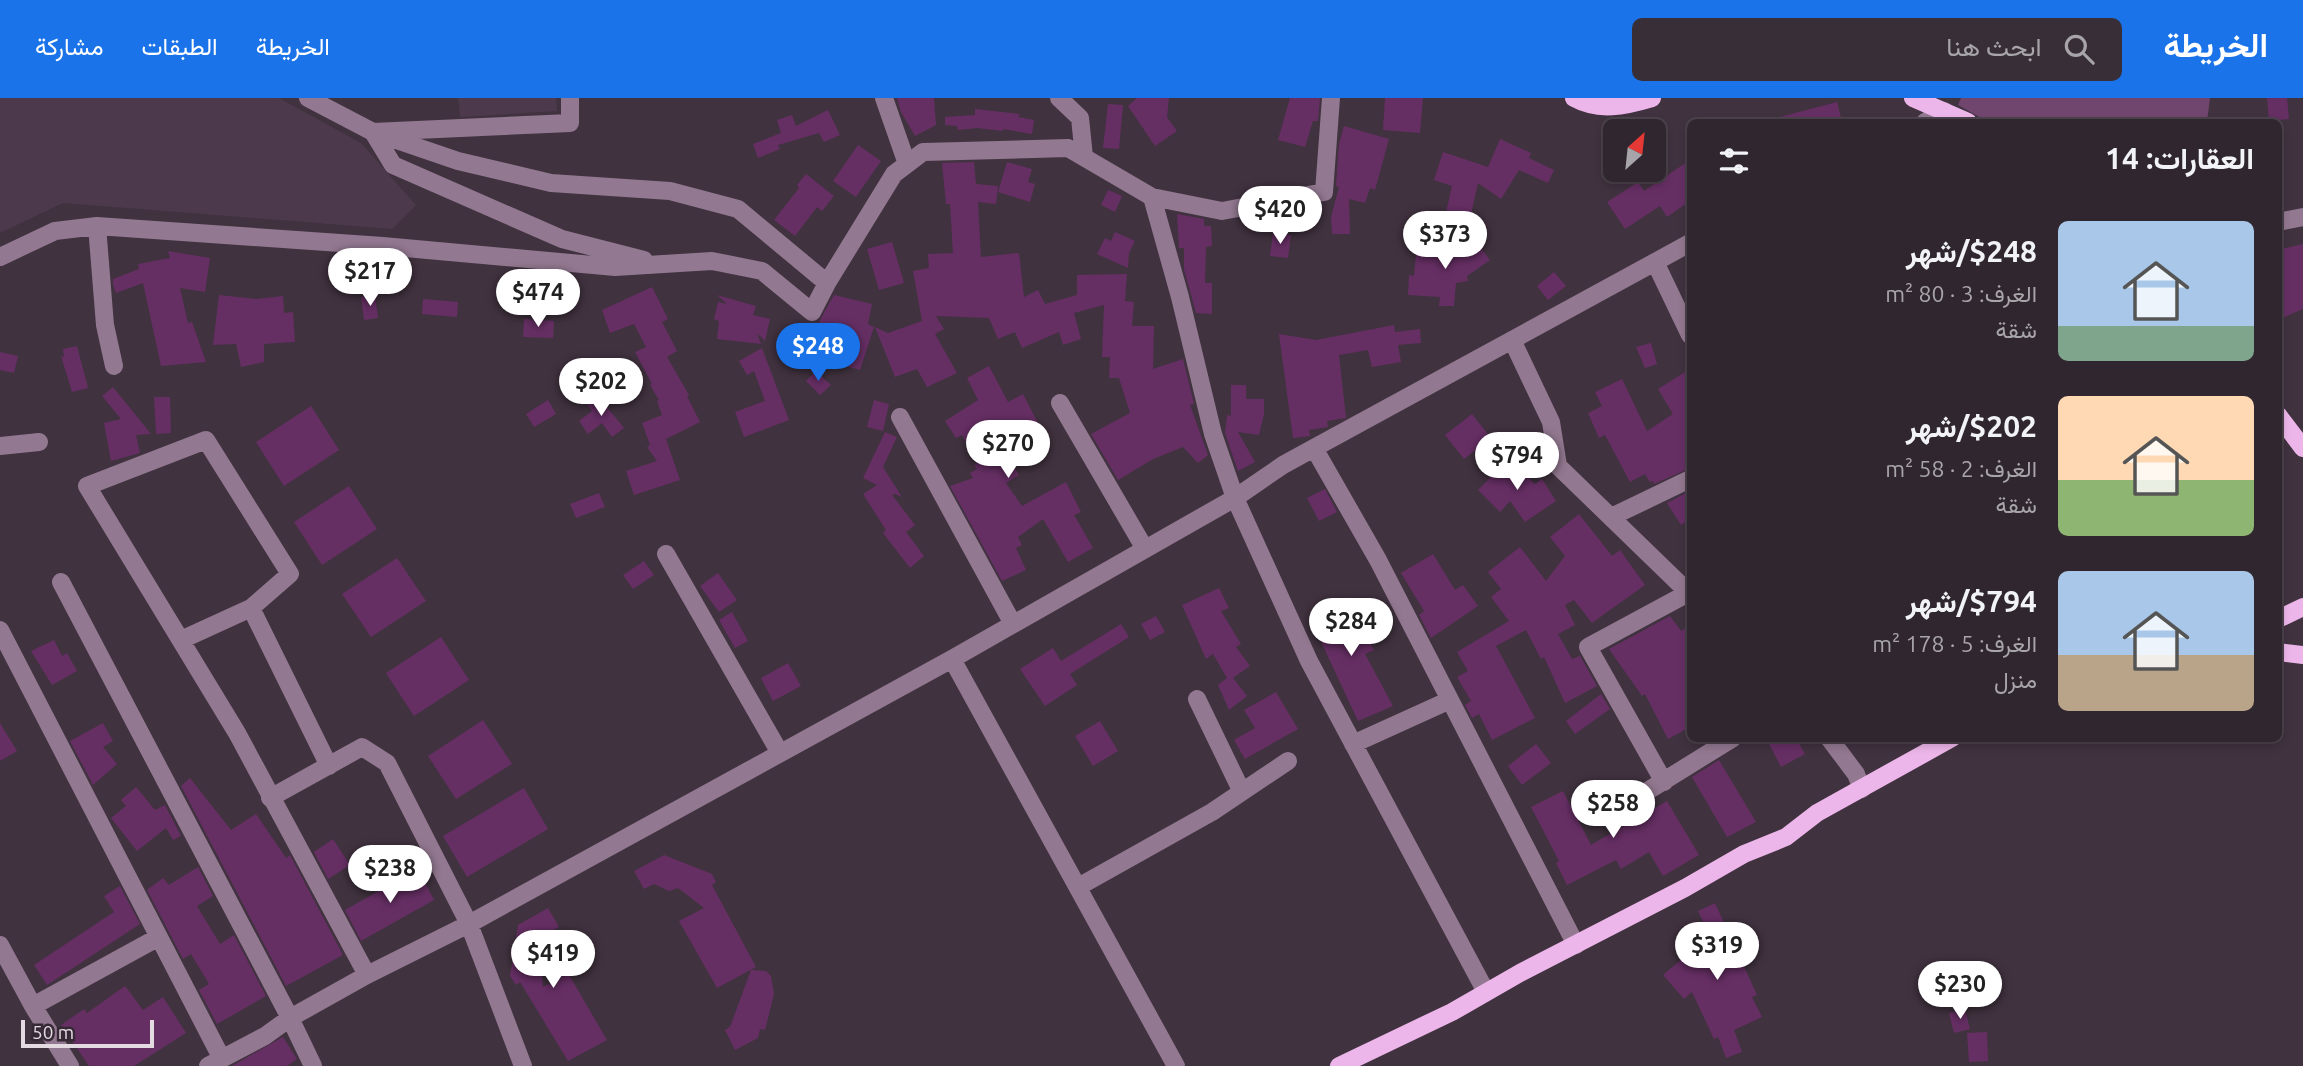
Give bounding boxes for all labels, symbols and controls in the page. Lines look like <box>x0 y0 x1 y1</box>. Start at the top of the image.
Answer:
search box <box>1632 18 2122 81</box>
text: الخريطة <box>2164 26 2268 63</box>
icon: search <box>2060 30 2098 68</box>
text: ابحث هنا <box>1946 32 2042 61</box>
text: مشاركة <box>35 33 103 60</box>
text: الطبقات <box>141 33 218 60</box>
text: الخريطة <box>256 33 330 60</box>
north arrow <box>1603 119 1666 182</box>
map controls <box>1603 119 1666 182</box>
text: العقارات: 14 <box>2105 141 2254 175</box>
icon: filters <box>1715 142 1753 180</box>
pin: $420 <box>1239 186 1321 246</box>
text: $420 <box>1254 196 1306 221</box>
pin: $373 <box>1404 212 1486 271</box>
text: $373 <box>1419 221 1471 246</box>
text: $248/شهر <box>1906 234 2037 268</box>
pin: $217 <box>329 248 411 308</box>
icon: home <box>2114 249 2198 333</box>
text: $217 <box>344 258 396 283</box>
pin: $474 <box>497 270 579 329</box>
text: $474 <box>512 279 564 304</box>
text: الغرف: 3 · 80 m² <box>1885 281 2037 306</box>
text: شقة <box>1995 317 2037 342</box>
pin: $248 <box>777 324 859 383</box>
text: $248 <box>792 333 844 358</box>
pin: $202 <box>560 358 642 418</box>
text: $202 <box>575 368 627 393</box>
text: $202/شهر <box>1906 409 2037 443</box>
pin: $270 <box>967 420 1049 480</box>
icon: home <box>2114 424 2198 508</box>
text: $270 <box>982 430 1034 455</box>
pin: $794 <box>1476 432 1558 492</box>
text: $794 <box>1491 442 1543 467</box>
text: الغرف: 2 · 58 m² <box>1885 456 2037 481</box>
text: شقة <box>1995 492 2037 517</box>
text: $794/شهر <box>1906 584 2037 618</box>
pin: $284 <box>1310 598 1392 658</box>
icon: home <box>2114 599 2198 683</box>
text: $284 <box>1325 608 1377 633</box>
text: الغرف: 5 · 178 m² <box>1872 631 2037 656</box>
text: منزل <box>1994 667 2037 692</box>
pin: $258 <box>1572 780 1654 840</box>
text: $258 <box>1587 790 1639 815</box>
pin: $238 <box>349 846 431 905</box>
text: $238 <box>364 855 416 880</box>
pin: $319 <box>1676 922 1758 982</box>
pin: $419 <box>512 930 594 990</box>
text: $319 <box>1691 932 1743 957</box>
text: $419 <box>527 940 579 965</box>
pin: $230 <box>1919 962 2001 1021</box>
text: $230 <box>1934 971 1986 996</box>
scale bar <box>21 1017 154 1049</box>
text: 50 m <box>32 1021 74 1043</box>

